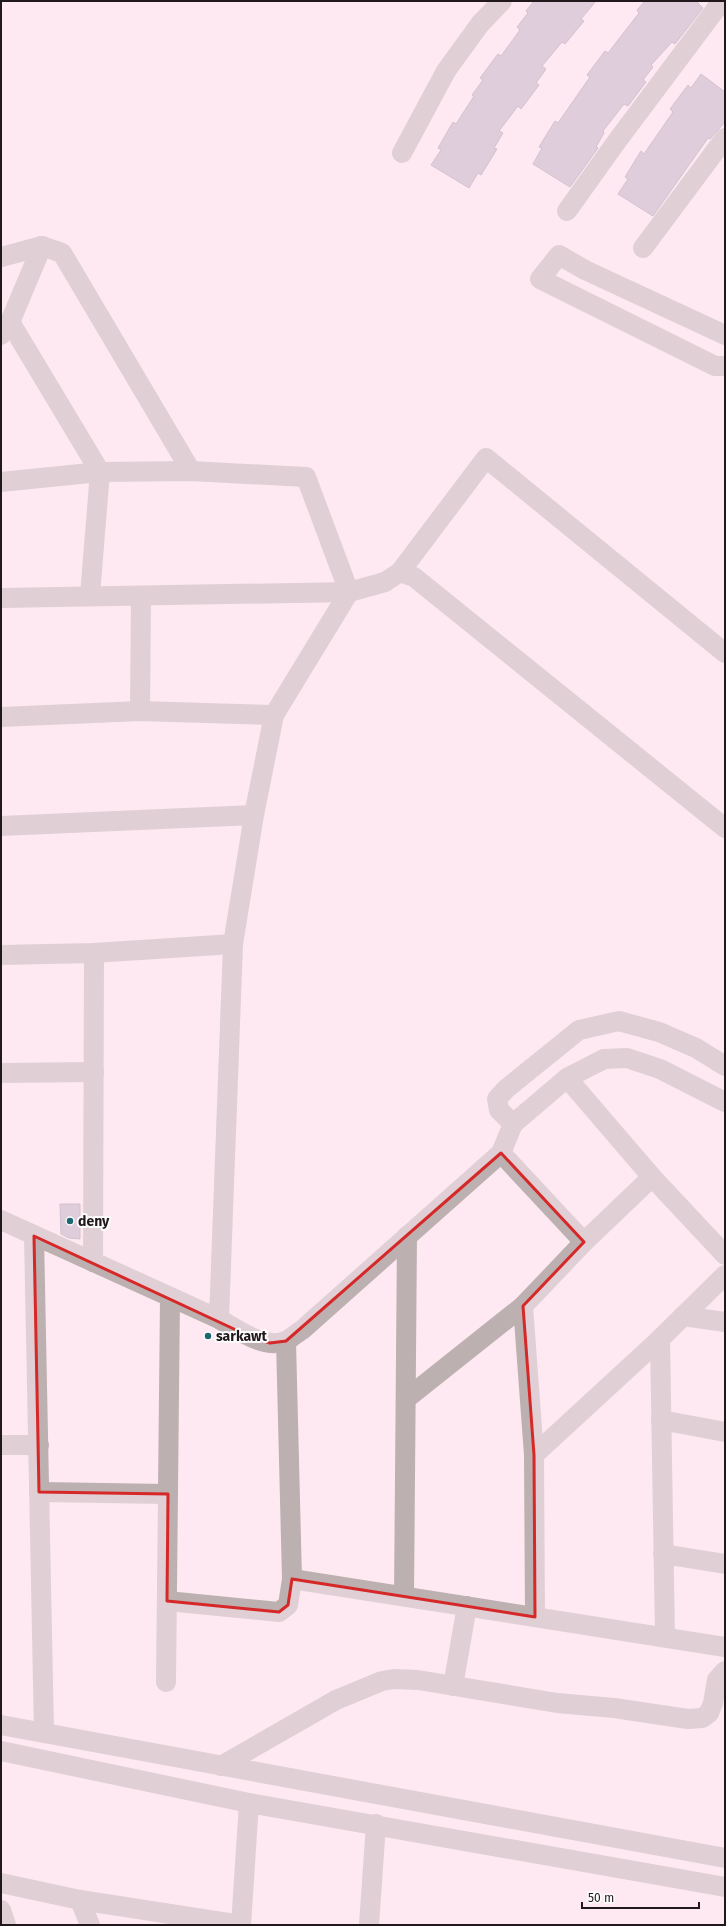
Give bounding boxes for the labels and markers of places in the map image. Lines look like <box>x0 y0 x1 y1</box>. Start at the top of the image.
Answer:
place label: deny <box>78 1213 110 1230</box>
marker: deny <box>65 1216 75 1226</box>
place label: sarkawt <box>216 1328 268 1345</box>
marker: sarkawt <box>203 1331 213 1341</box>

